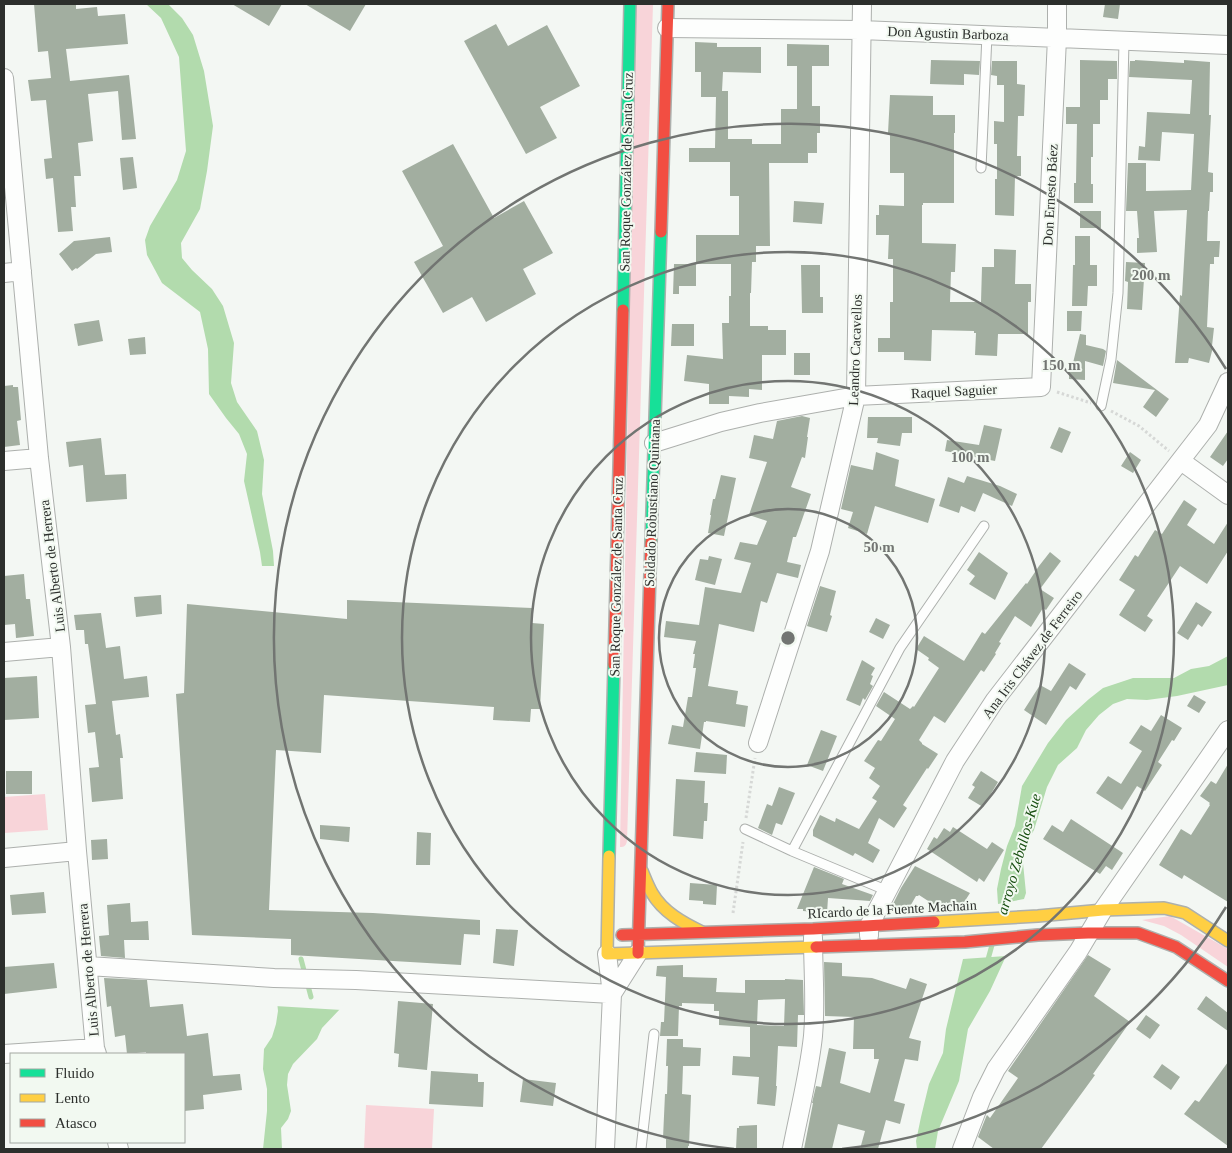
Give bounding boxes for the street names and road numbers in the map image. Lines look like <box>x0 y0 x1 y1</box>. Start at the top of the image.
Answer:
street label: Don Agustin Barboza <box>887 24 1010 43</box>
street label: San Roque González de Santa Cruz <box>617 72 636 272</box>
street label: Don Ernesto Báez <box>1040 144 1061 246</box>
street label: Leandro Cacavellos <box>846 294 865 406</box>
street label: Raquel Saguier <box>911 382 998 401</box>
street label: Soldado Robustiano Quintana <box>642 418 663 587</box>
street label: San Roque González de Santa Cruz <box>607 477 626 677</box>
street label: Luis Alberto de Herrera <box>37 498 68 633</box>
street label: Ana Iris Chávez de Ferreiro <box>979 587 1085 721</box>
street label: RIcardo de la Fuente Machain <box>807 898 977 921</box>
street label: Luis Alberto de Herrera <box>75 902 102 1037</box>

